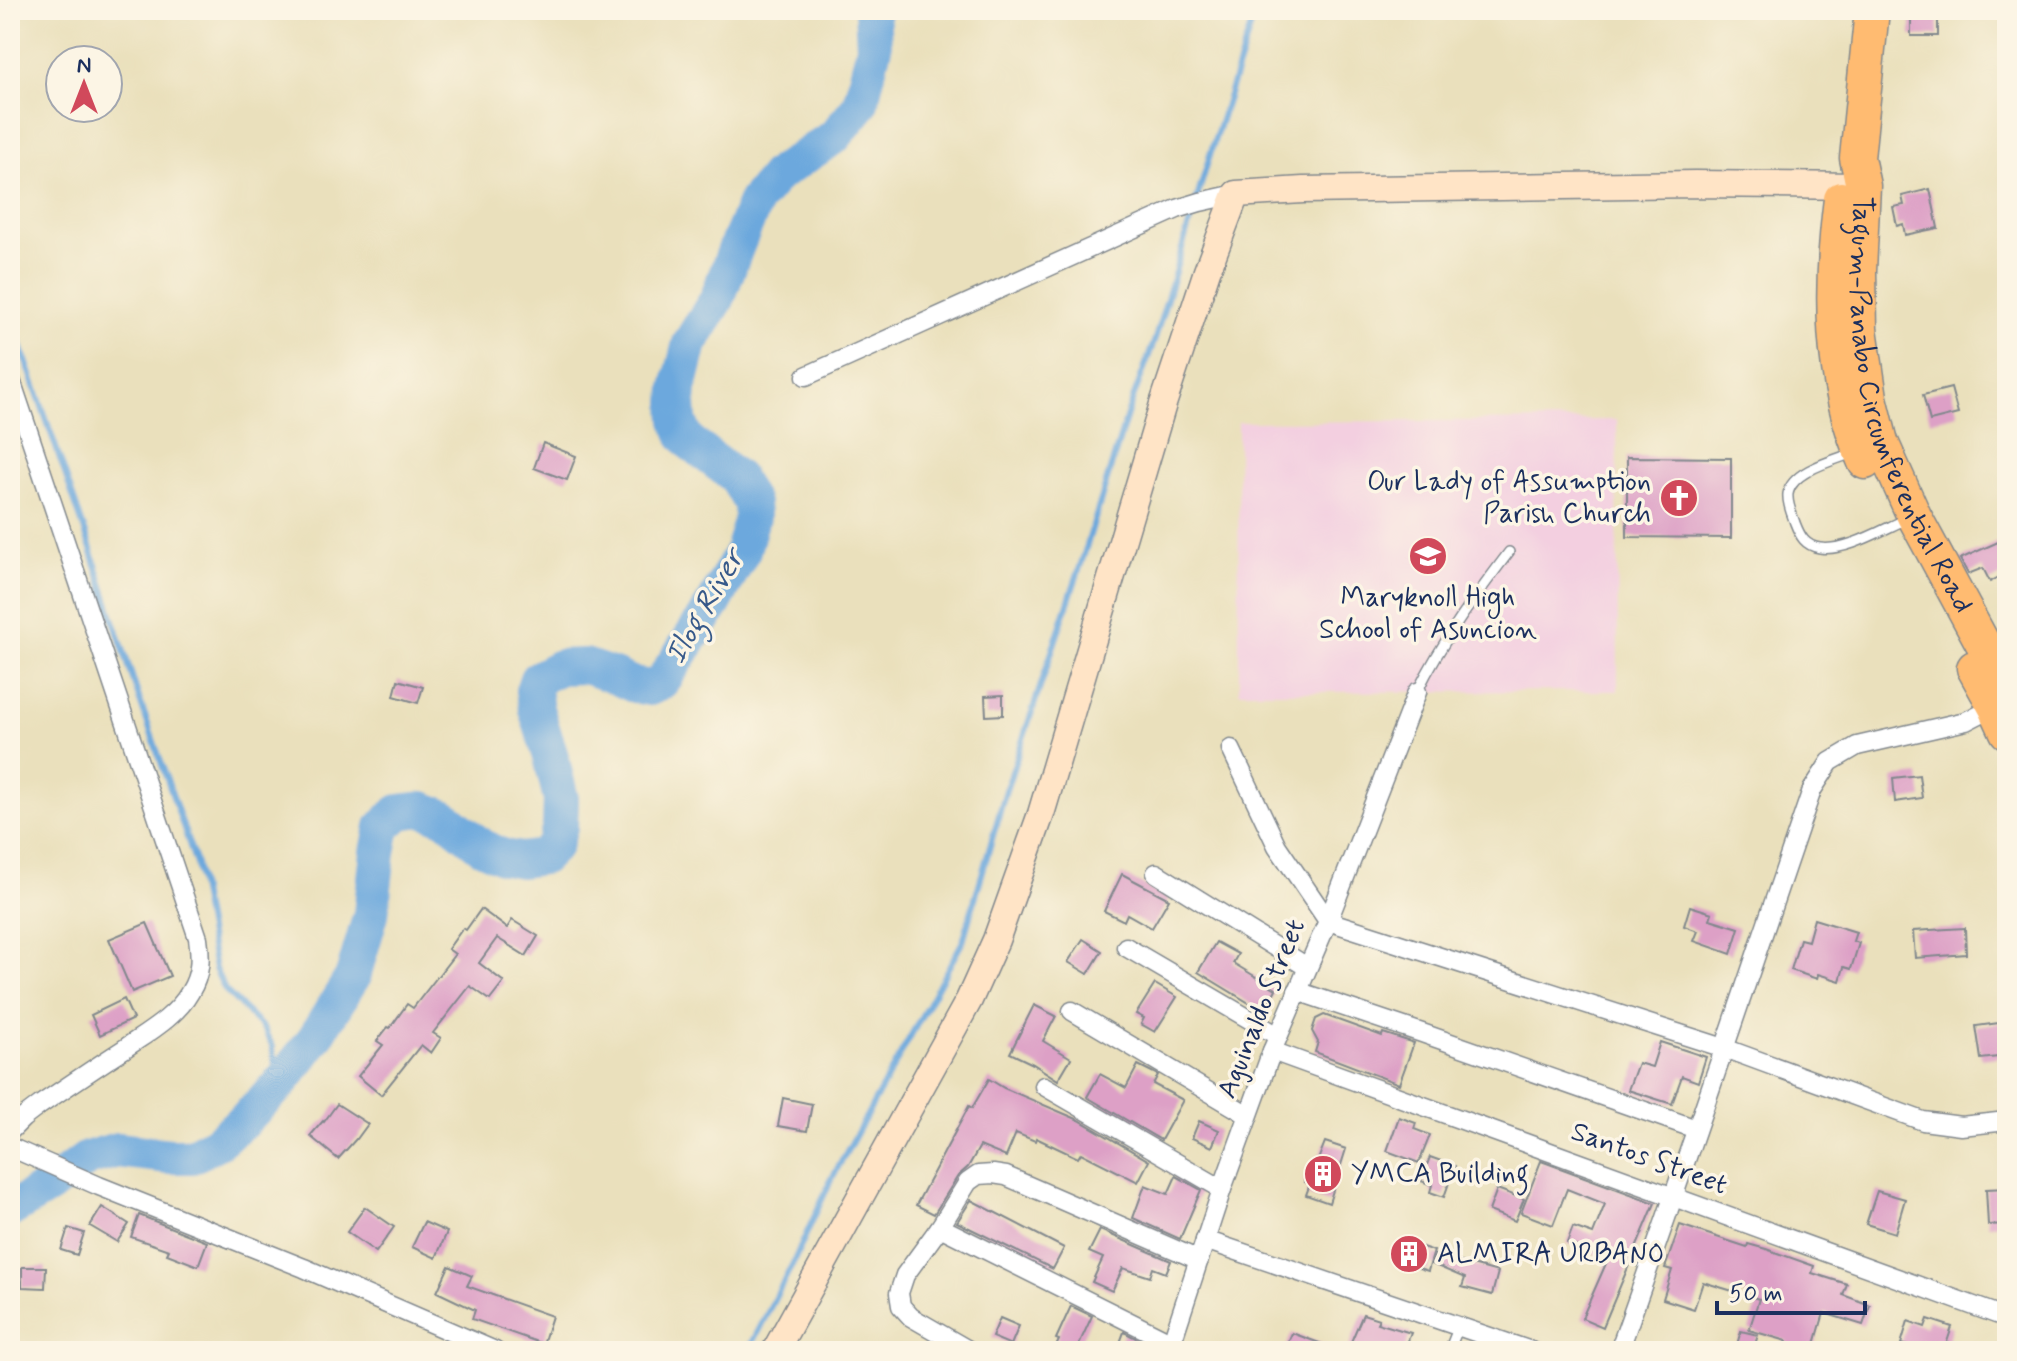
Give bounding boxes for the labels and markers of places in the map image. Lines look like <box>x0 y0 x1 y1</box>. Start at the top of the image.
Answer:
place label: Our Lady of Assumption Parish Church <box>1367 464 1651 533</box>
church icon: Our Lady of Assumption Parish Church <box>1658 477 1700 519</box>
school or university icon: Maryknoll High School of Asuncion <box>1407 535 1449 577</box>
place label: Maryknoll High School of Asuncion <box>1319 580 1537 649</box>
building icon: YMCA Building <box>1302 1153 1344 1195</box>
place label: YMCA Building <box>1351 1156 1529 1196</box>
building icon: ALMIRA URBANO <box>1388 1233 1430 1275</box>
place label: ALMIRA URBANO <box>1437 1236 1664 1273</box>

